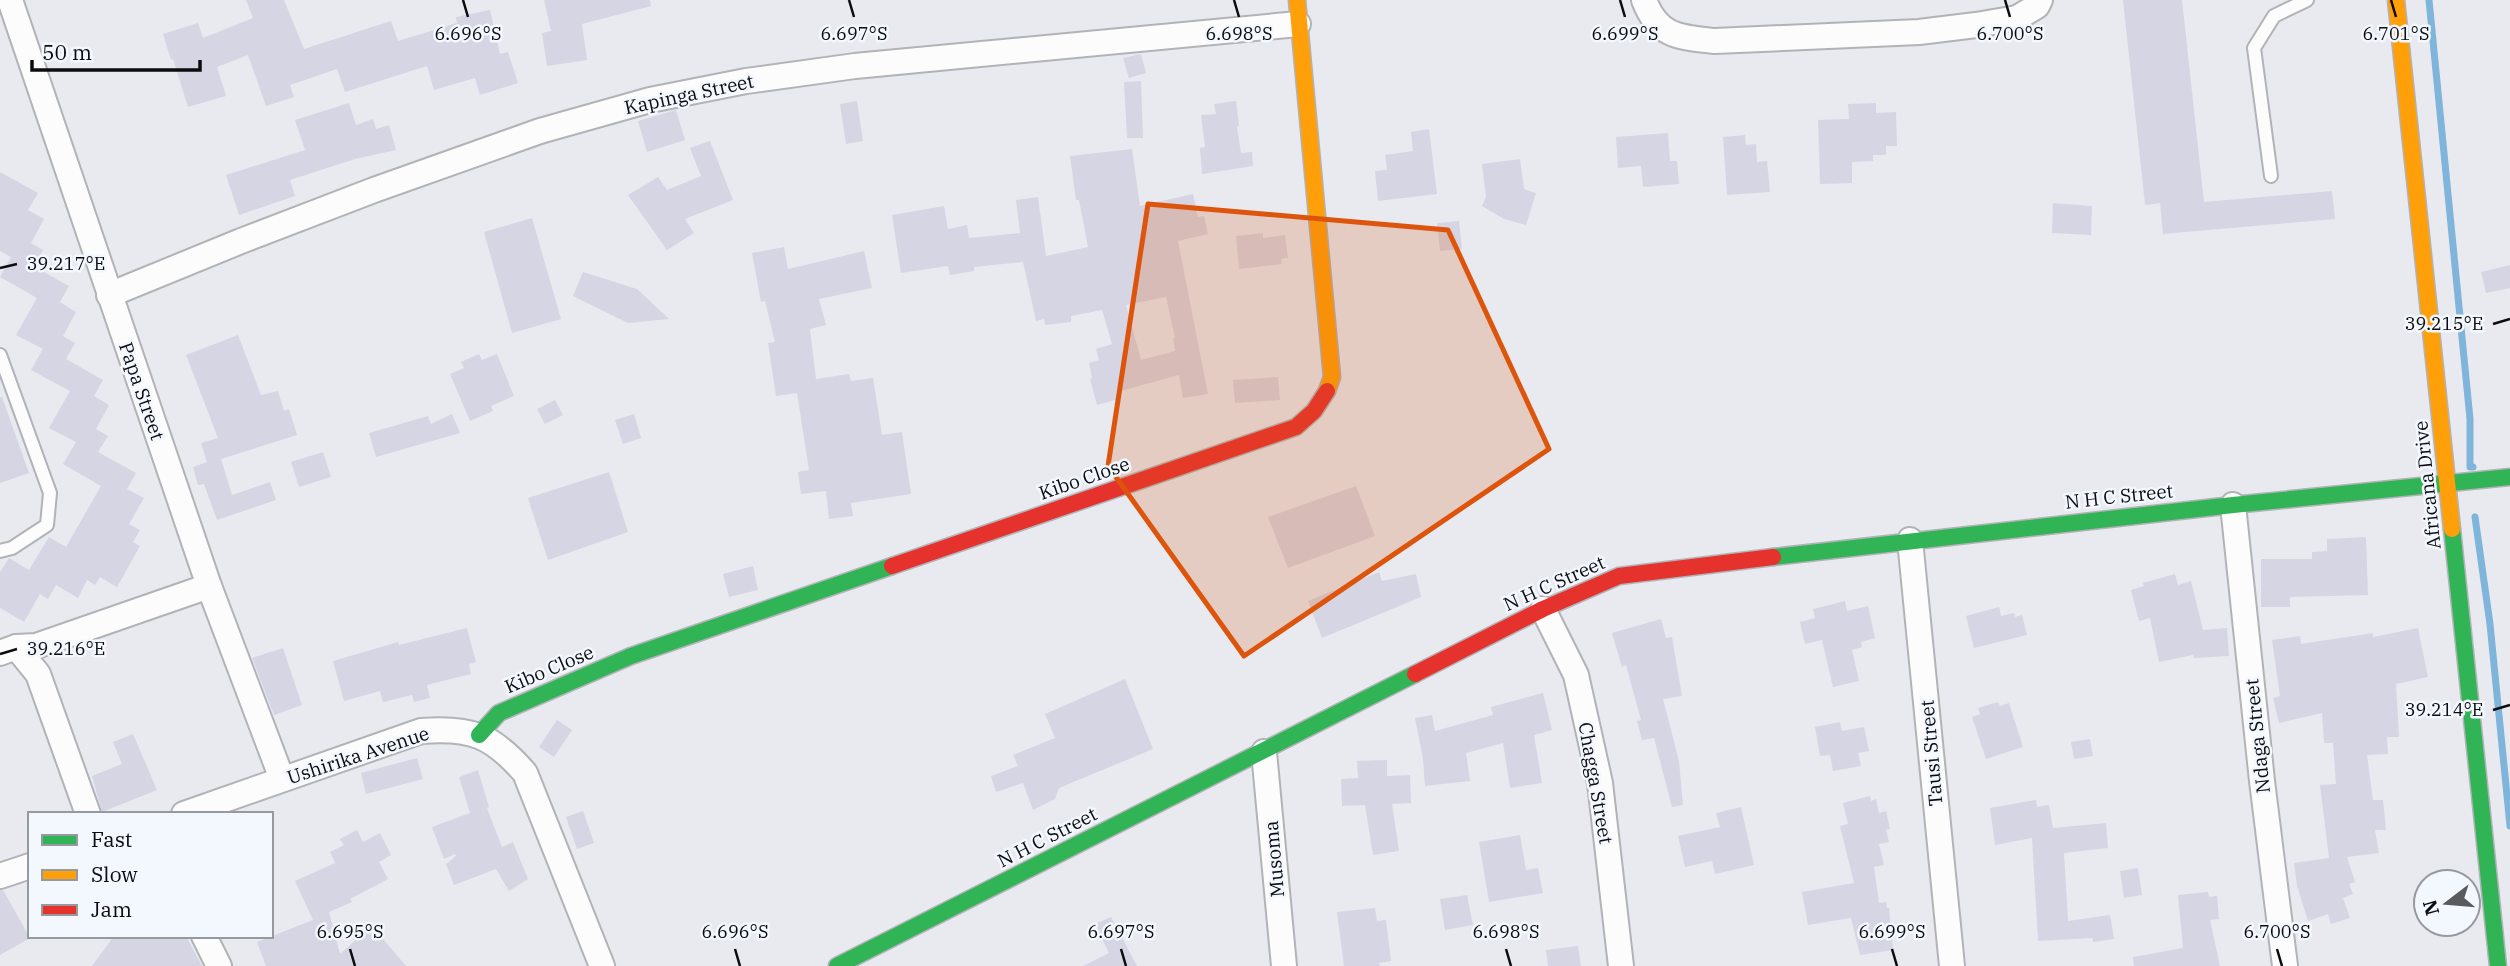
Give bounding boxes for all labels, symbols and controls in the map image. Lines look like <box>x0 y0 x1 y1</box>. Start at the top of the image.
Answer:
text: 6.696°S <box>435 22 502 45</box>
text: 6.697°S <box>821 22 888 45</box>
text: 6.698°S <box>1206 22 1273 45</box>
text: 6.699°S <box>1592 22 1659 45</box>
text: 6.700°S <box>1977 22 2044 45</box>
text: 6.701°S <box>2363 22 2430 45</box>
scale bar <box>32 28 200 72</box>
text: 50 m <box>42 38 92 66</box>
street label: Kapinga Street <box>622 69 756 119</box>
text: 39.217°E <box>27 252 105 275</box>
text: 39.215°E <box>2405 312 2483 335</box>
street label: Papa Street <box>114 339 170 443</box>
street label: Africana Drive <box>2408 420 2446 550</box>
street label: Kibo Close <box>1036 451 1132 505</box>
street label: N H C Street <box>2064 478 2175 514</box>
street label: N H C Street <box>1499 550 1609 616</box>
text: 39.216°E <box>27 637 105 660</box>
street label: Kibo Close <box>501 640 597 698</box>
street label: Ndaga Street <box>2239 677 2275 794</box>
text: 39.214°E <box>2405 698 2483 721</box>
street label: Tausi Street <box>1914 699 1948 807</box>
street label: Chagga Street <box>1573 720 1619 846</box>
street label: Ushirika Avenue <box>284 721 432 789</box>
street label: N H C Street <box>993 802 1101 872</box>
legend <box>28 812 273 938</box>
street label: Musoma <box>1259 820 1289 898</box>
text: Fast <box>91 825 132 853</box>
text: Slow <box>91 860 138 888</box>
north arrow <box>2412 868 2482 938</box>
text: Jam <box>91 895 132 923</box>
text: N <box>2417 897 2444 918</box>
text: 6.695°S <box>317 920 384 943</box>
text: 6.696°S <box>702 920 769 943</box>
text: 6.697°S <box>1088 920 1155 943</box>
text: 6.698°S <box>1473 920 1540 943</box>
text: 6.699°S <box>1859 920 1926 943</box>
text: 6.700°S <box>2244 920 2311 943</box>

